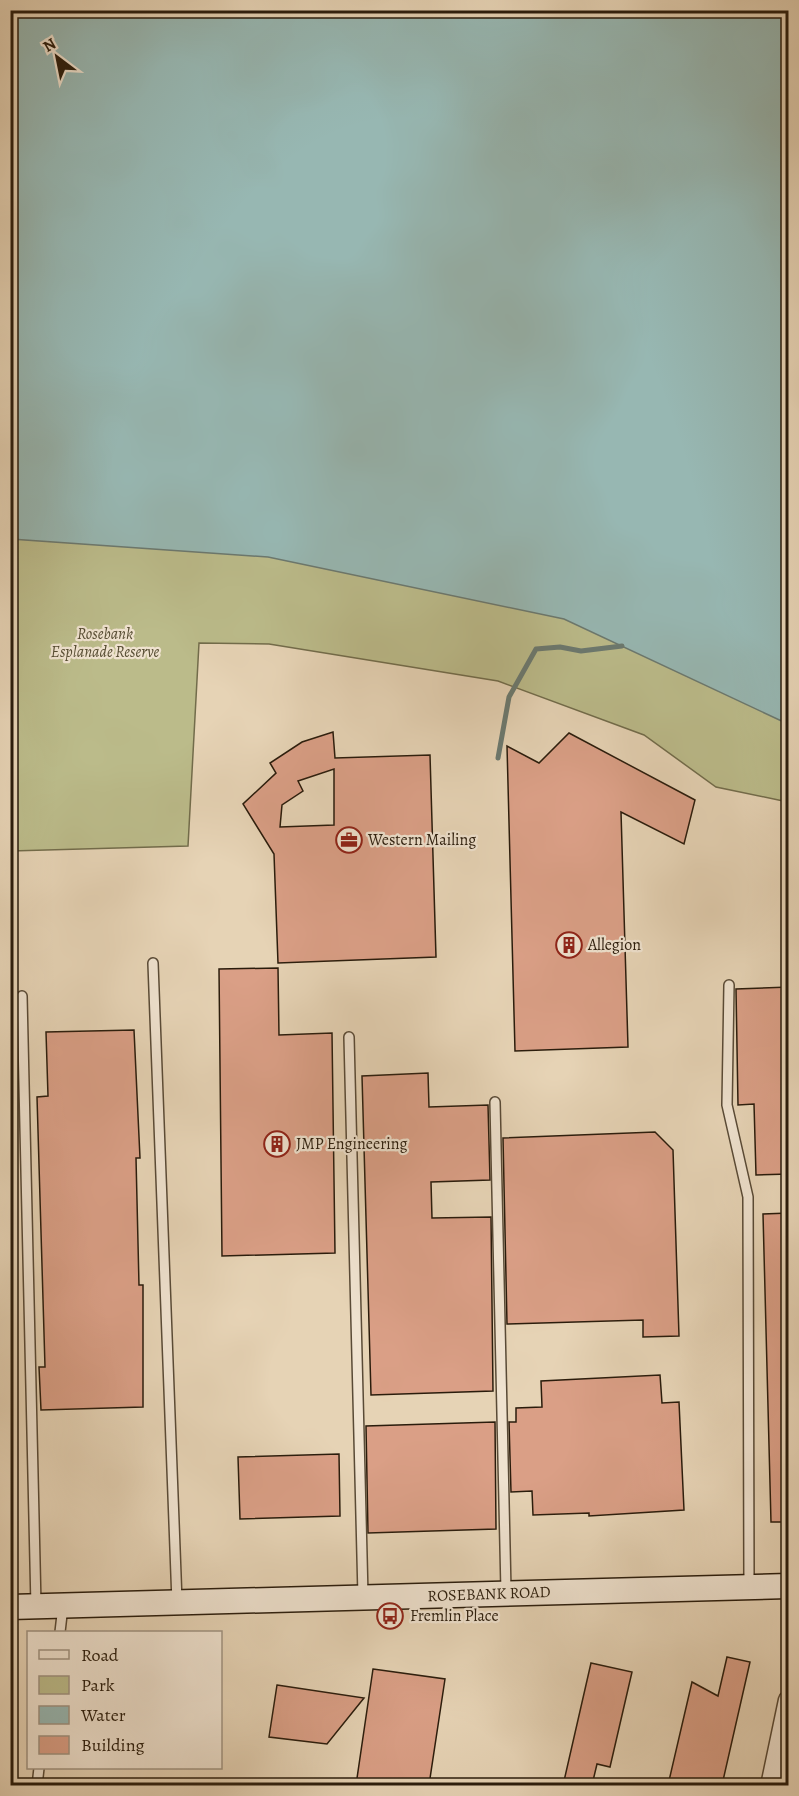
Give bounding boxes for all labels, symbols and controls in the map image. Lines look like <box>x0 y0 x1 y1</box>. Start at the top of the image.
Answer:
north arrow <box>27 27 87 87</box>
text: N <box>39 33 61 58</box>
park label: Rosebank Esplanade Reserve <box>51 623 159 663</box>
office icon: Western Mailing <box>334 825 364 855</box>
place label: Western Mailing <box>367 829 476 851</box>
building icon: Allegion <box>554 930 584 960</box>
place label: Allegion <box>587 934 641 956</box>
building icon: JMP Engineering <box>262 1129 292 1159</box>
place label: JMP Engineering <box>296 1133 408 1155</box>
street label: ROSEBANK ROAD <box>427 1581 551 1607</box>
bus stop icon: Fremlin Place <box>375 1601 405 1631</box>
place label: Fremlin Place <box>410 1605 499 1627</box>
legend <box>27 1631 222 1769</box>
text: Road <box>81 1643 119 1667</box>
text: Park <box>81 1673 115 1697</box>
text: Water <box>80 1703 126 1727</box>
text: Building <box>81 1733 145 1757</box>

